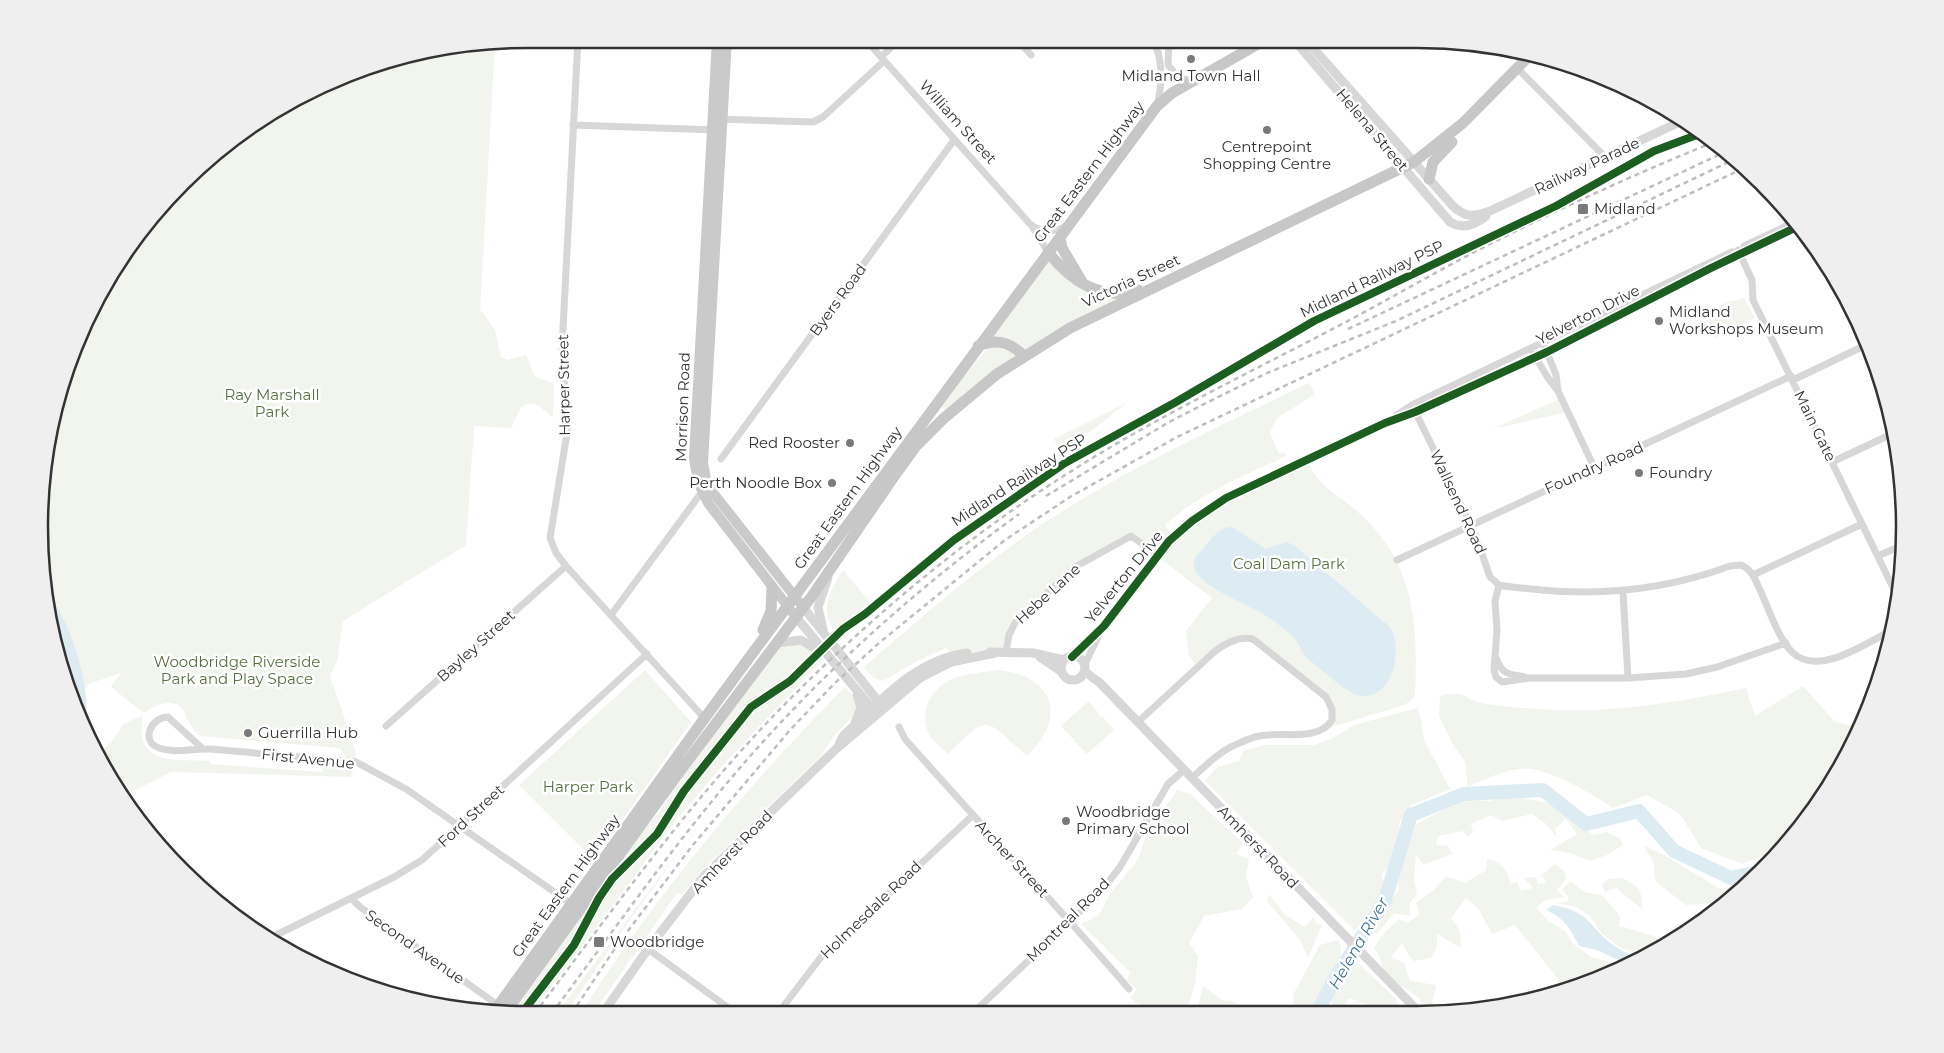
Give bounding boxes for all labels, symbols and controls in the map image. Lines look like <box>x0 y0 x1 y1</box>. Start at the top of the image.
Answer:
marker: Midland Town Hall <box>1185 53 1197 65</box>
place label: Midland Town Hall <box>1122 66 1261 85</box>
street label: William Street <box>916 76 1001 168</box>
street label: Helena Street <box>1332 84 1413 175</box>
street label: Great Eastern Highway <box>1029 97 1149 246</box>
marker: Centrepoint Shopping Centre <box>1261 124 1273 136</box>
street label: Railway Parade <box>1531 133 1643 198</box>
place label: Centrepoint Shopping Centre <box>1203 137 1331 173</box>
place label: Midland <box>1594 199 1656 218</box>
marker: Midland <box>1576 202 1590 216</box>
street label: Midland Railway PSP <box>1297 235 1447 322</box>
street label: Victoria Street <box>1079 250 1183 312</box>
street label: Byers Road <box>805 260 870 340</box>
street label: Yelverton Drive <box>1533 280 1643 349</box>
place label: Midland Workshops Museum <box>1669 302 1824 338</box>
marker: Midland Workshops Museum <box>1653 315 1665 327</box>
street label: Harper Street <box>553 334 574 436</box>
street label: Morrison Road <box>671 352 694 462</box>
park label: Ray Marshall Park <box>225 385 319 421</box>
street label: Main Gate <box>1790 387 1841 464</box>
street label: Great Eastern Highway <box>789 422 906 573</box>
street label: Midland Railway PSP <box>947 429 1090 530</box>
place label: Red Rooster <box>748 433 840 452</box>
marker: Red Rooster <box>844 437 856 449</box>
street label: Foundry Road <box>1541 437 1646 498</box>
street label: Wallsend Road <box>1426 447 1491 557</box>
place label: Foundry <box>1649 463 1713 482</box>
marker: Foundry <box>1633 467 1645 479</box>
place label: Perth Noodle Box <box>689 473 822 492</box>
marker: Perth Noodle Box <box>826 477 838 489</box>
street label: Yelverton Drive <box>1081 527 1167 627</box>
park label: Coal Dam Park <box>1233 554 1345 573</box>
street label: Hebe Lane <box>1011 559 1084 628</box>
street label: Bayley Street <box>433 606 519 686</box>
park label: Woodbridge Riverside Park and Play Space <box>154 652 320 688</box>
place label: Guerrilla Hub <box>258 723 358 742</box>
marker: Guerrilla Hub <box>242 727 254 739</box>
street label: First Avenue <box>261 744 356 773</box>
park label: Harper Park <box>543 777 633 796</box>
street label: Ford Street <box>433 780 508 851</box>
street label: Amherst Road <box>1214 801 1303 892</box>
place label: Woodbridge Primary School <box>1076 802 1190 838</box>
street label: Amherst Road <box>687 806 776 897</box>
street label: Great Eastern Highway <box>507 810 624 961</box>
marker: Woodbridge Primary School <box>1060 815 1072 827</box>
street label: Archer Street <box>972 816 1053 901</box>
street label: Holmesdale Road <box>816 857 925 963</box>
street label: Montreal Road <box>1022 874 1113 965</box>
water label: Helena River <box>1324 893 1393 993</box>
street label: Second Avenue <box>362 905 469 988</box>
place label: Woodbridge <box>610 932 704 951</box>
marker: Woodbridge <box>592 935 606 949</box>

